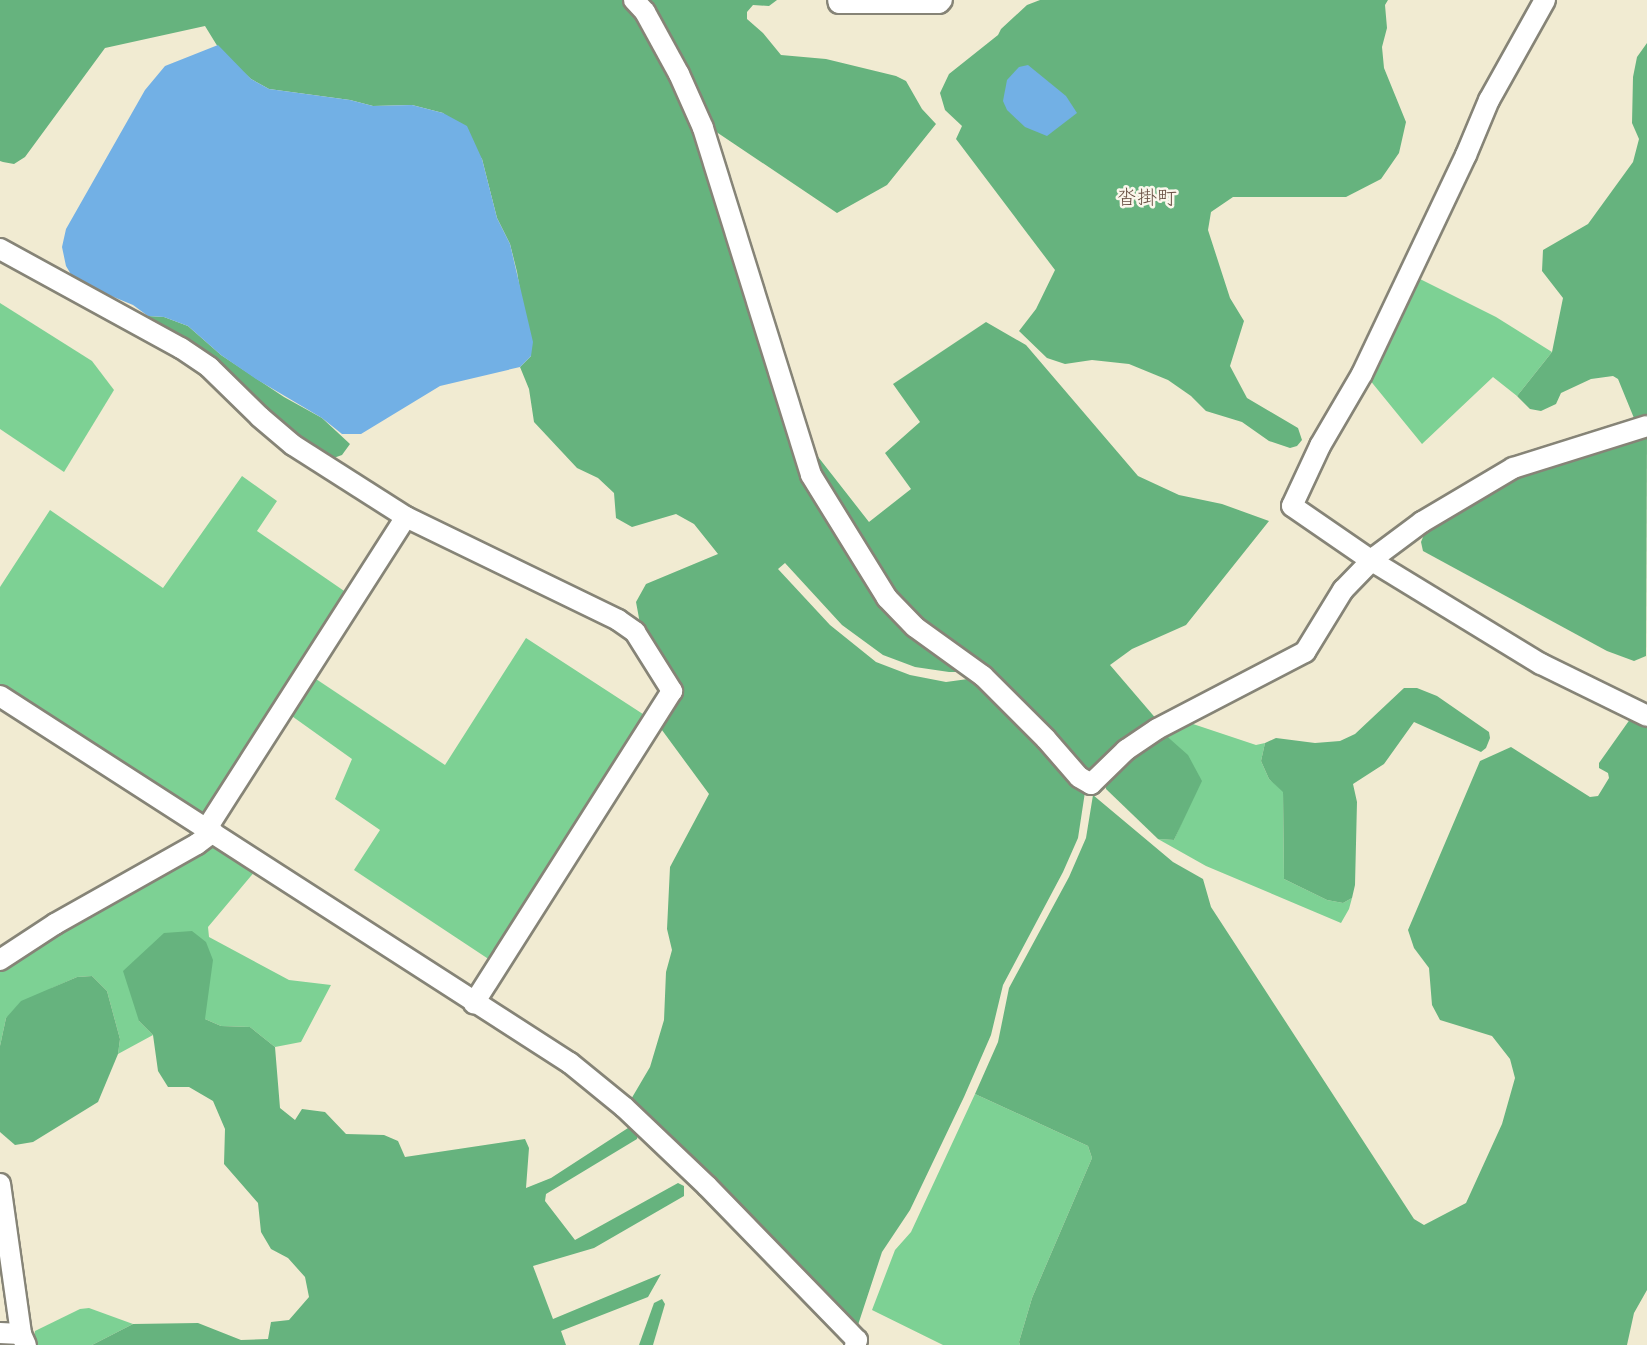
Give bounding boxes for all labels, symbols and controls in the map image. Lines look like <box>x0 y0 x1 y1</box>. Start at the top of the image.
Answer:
district label: 沓掛町 <box>1117 185 1177 209</box>

